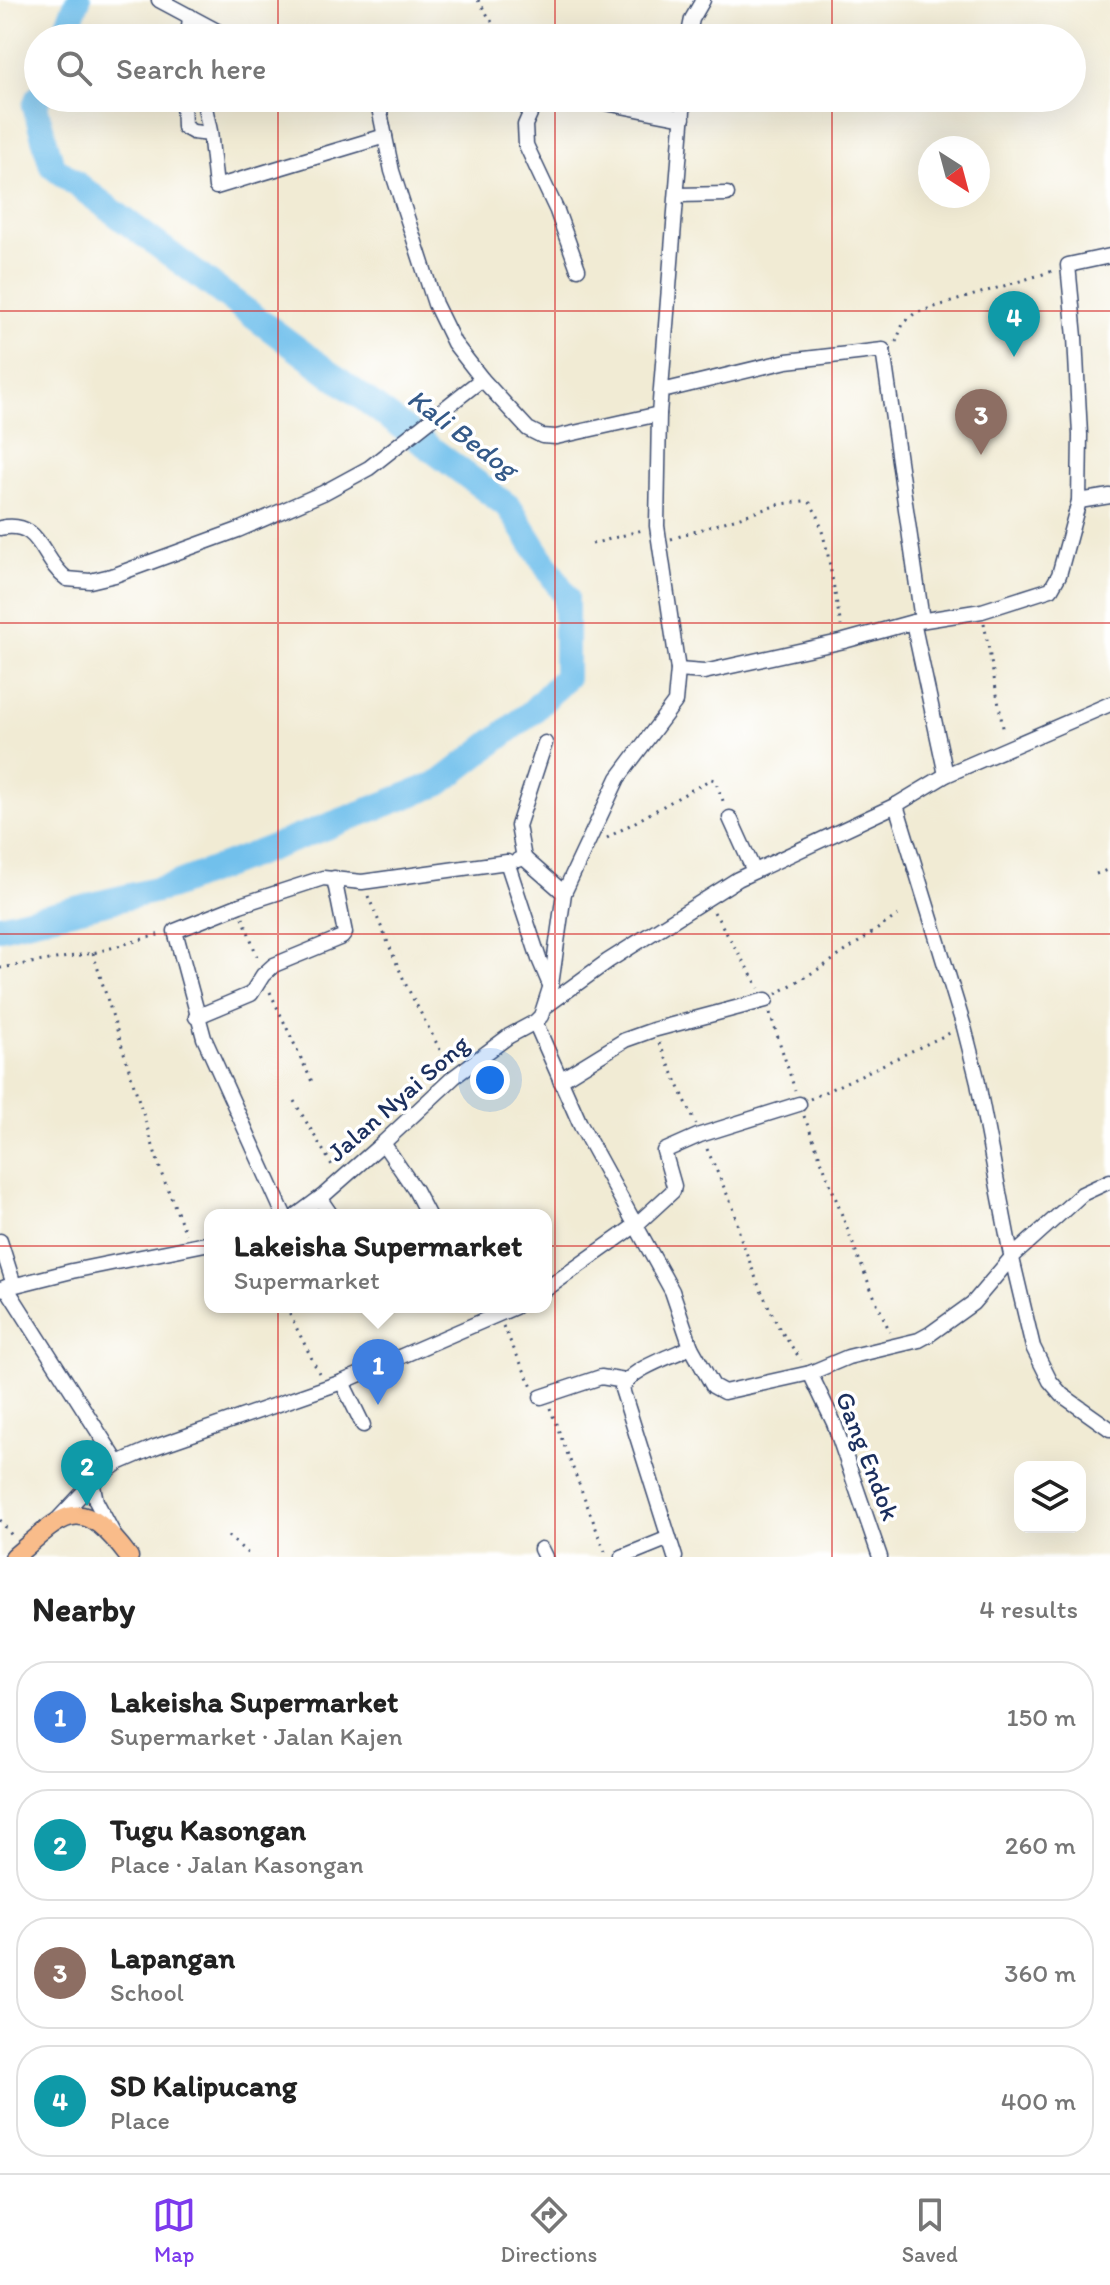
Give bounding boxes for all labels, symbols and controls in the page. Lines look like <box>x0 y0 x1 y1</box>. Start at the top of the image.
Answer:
search box <box>24 24 1086 112</box>
icon: search <box>52 46 96 90</box>
text: Search here <box>116 50 266 87</box>
north arrow <box>918 136 990 208</box>
pin: 4 <box>988 291 1040 357</box>
water label: Kali Bedog <box>401 381 528 488</box>
pin: 3 <box>955 389 1007 455</box>
street label: Jalan Nyai Song <box>321 1027 476 1168</box>
your location <box>470 1060 510 1100</box>
popup <box>204 1209 552 1313</box>
text: Lakeisha Supermarket <box>234 1227 522 1264</box>
text: Supermarket <box>234 1264 380 1296</box>
pin: 1 <box>352 1339 404 1405</box>
street label: Gang Endok <box>829 1387 907 1525</box>
pin: 2 <box>61 1440 113 1506</box>
map controls <box>1014 1461 1086 1533</box>
button: layers <box>1014 1461 1086 1533</box>
text: Nearby <box>32 1589 135 1630</box>
text: 4 results <box>979 1593 1078 1625</box>
text: Lakeisha Supermarket <box>110 1683 398 1720</box>
text: 1 <box>54 1701 66 1733</box>
text: 150 m <box>1007 1701 1076 1733</box>
text: Supermarket · Jalan Kajen <box>110 1720 403 1752</box>
text: Tugu Kasongan <box>110 1811 306 1848</box>
text: 2 <box>53 1829 67 1861</box>
text: 260 m <box>1005 1829 1076 1861</box>
text: Place · Jalan Kasongan <box>110 1848 364 1880</box>
text: Lapangan <box>110 1939 235 1976</box>
text: 3 <box>53 1957 67 1989</box>
text: 360 m <box>1004 1957 1076 1989</box>
text: School <box>110 1976 184 2008</box>
text: SD Kalipucang <box>110 2067 297 2104</box>
text: 4 <box>52 2085 68 2117</box>
text: 400 m <box>1001 2085 1076 2117</box>
text: Place <box>110 2104 170 2136</box>
tab: Map <box>152 2193 196 2268</box>
tab: Directions <box>501 2193 597 2268</box>
tab: Saved <box>902 2193 958 2268</box>

